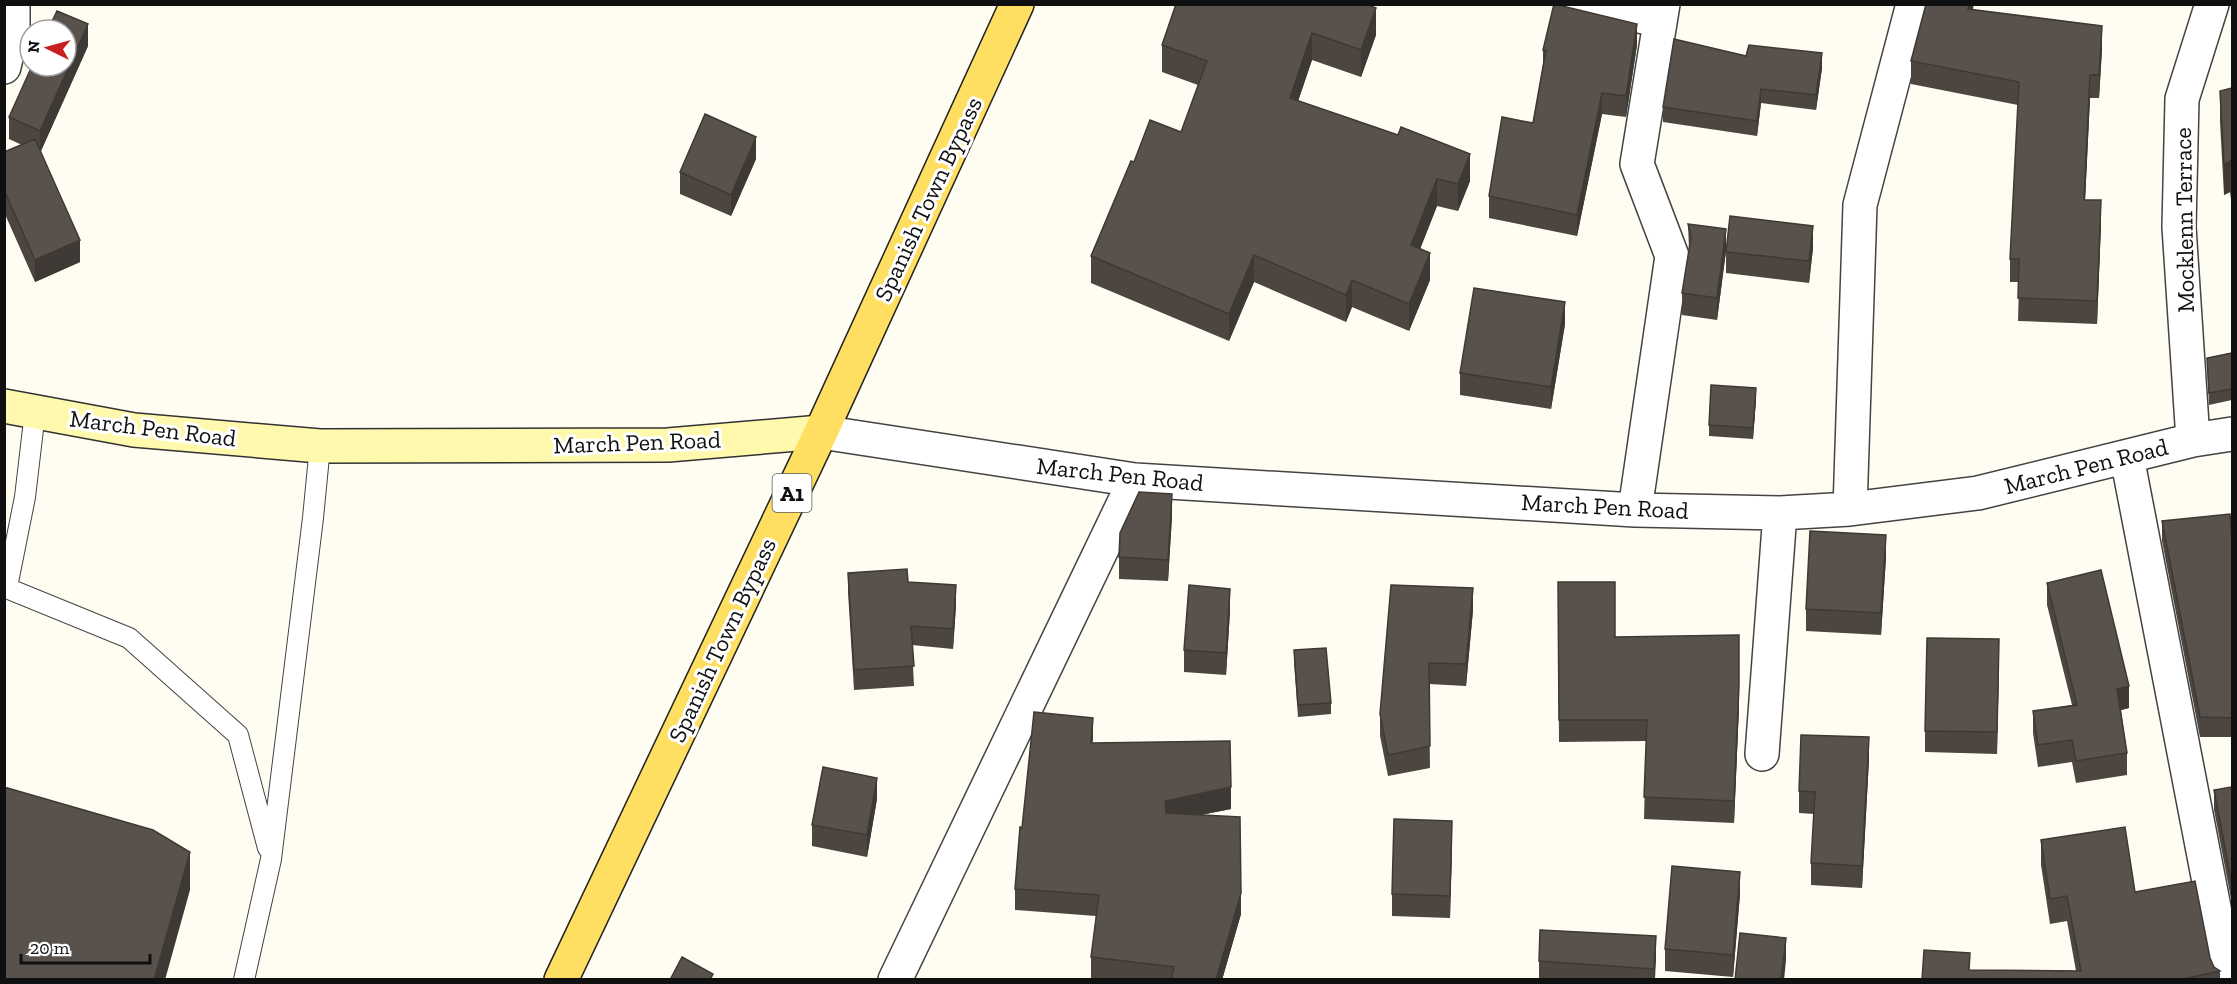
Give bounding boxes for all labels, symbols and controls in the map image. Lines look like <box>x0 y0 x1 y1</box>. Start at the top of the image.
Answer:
north arrow <box>18 18 78 78</box>
text: N <box>24 40 44 54</box>
street label: Spanish Town Bypass <box>868 92 988 306</box>
street label: Mocklenn Terrace <box>2168 127 2200 313</box>
street label: March Pen Road <box>68 403 238 453</box>
street label: March Pen Road <box>553 425 721 459</box>
street label: March Pen Road <box>2001 432 2171 500</box>
street label: March Pen Road <box>1035 451 1205 497</box>
road number: A1 <box>772 474 812 512</box>
street label: March Pen Road <box>1521 487 1689 525</box>
street label: Spanish Town Bypass <box>662 533 782 747</box>
scale bar <box>21 927 150 965</box>
text: 20 m <box>30 937 70 959</box>

